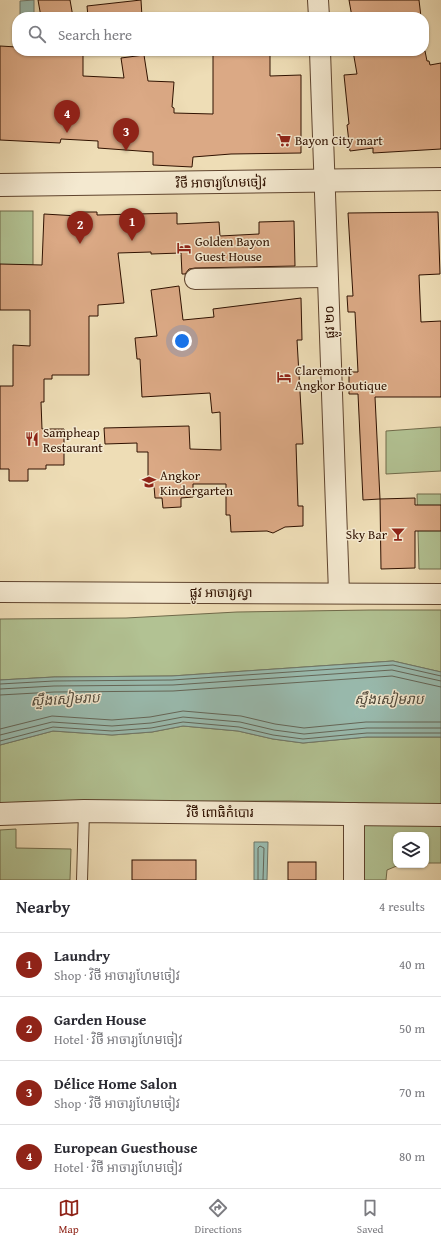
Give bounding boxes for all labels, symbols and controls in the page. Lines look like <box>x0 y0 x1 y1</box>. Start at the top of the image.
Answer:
search box <box>12 12 429 56</box>
icon: search <box>26 23 48 45</box>
text: Search here <box>58 24 132 45</box>
pin: 4 <box>54 100 80 133</box>
pin: 3 <box>113 118 139 151</box>
place label: Bayon City mart <box>295 131 383 150</box>
supermarket icon: Bayon City mart <box>276 132 292 148</box>
street label: វិថី អាចារ្យហែមចៀវ <box>175 172 267 193</box>
pin: 1 <box>119 208 145 241</box>
pin: 2 <box>67 211 93 244</box>
place label: Golden Bayon Guest House <box>195 232 271 266</box>
hotel icon: Golden Bayon Guest House <box>176 240 192 256</box>
street label: ផ្លូវ ២០ <box>319 305 341 339</box>
your location <box>172 331 192 351</box>
place label: Claremont Angkor Boutique <box>295 361 387 395</box>
hotel icon: Claremont Angkor Boutique <box>276 369 292 385</box>
place label: Sampheap Restaurant <box>43 423 103 457</box>
restaurant icon: Sampheap Restaurant <box>24 431 40 447</box>
place label: Angkor Kindergarten <box>160 466 234 500</box>
school or university icon: Angkor Kindergarten <box>141 474 157 490</box>
place label: Sky Bar <box>346 525 388 544</box>
bar icon: Sky Bar <box>390 526 406 542</box>
street label: ផ្លូវ អាចារ្យស្វា <box>190 583 252 604</box>
water label: ស្ទឹងសៀមរាប <box>30 687 101 711</box>
water label: ស្ទឹងសៀមរាប <box>354 689 425 709</box>
street label: វិថី ពោធិកំបោរ <box>186 803 254 822</box>
map controls <box>393 832 429 868</box>
button: layers <box>393 832 429 868</box>
text: Nearby <box>16 894 70 919</box>
text: 4 results <box>379 897 425 916</box>
text: Laundry <box>54 945 110 966</box>
text: 1 <box>26 955 32 974</box>
text: 40 m <box>399 955 425 974</box>
text: Shop · វិថី អាចារ្យហែមចៀវ <box>54 966 180 985</box>
text: Garden House <box>54 1009 146 1030</box>
text: 2 <box>26 1019 32 1038</box>
text: 50 m <box>399 1019 425 1038</box>
text: Hotel · វិថី អាចារ្យហែមចៀវ <box>54 1030 182 1049</box>
text: Délice Home Salon <box>54 1073 177 1094</box>
text: 3 <box>26 1083 32 1102</box>
text: 70 m <box>399 1083 425 1102</box>
text: Shop · វិថី អាចារ្យហែមចៀវ <box>54 1094 180 1113</box>
text: European Guesthouse <box>54 1137 198 1158</box>
text: 4 <box>26 1147 32 1166</box>
text: 80 m <box>399 1147 425 1166</box>
text: Hotel · វិថី អាចារ្យហែមចៀវ <box>54 1158 182 1177</box>
tab: Map <box>58 1197 80 1237</box>
tab: Directions <box>195 1197 242 1237</box>
tab: Saved <box>357 1197 383 1237</box>

